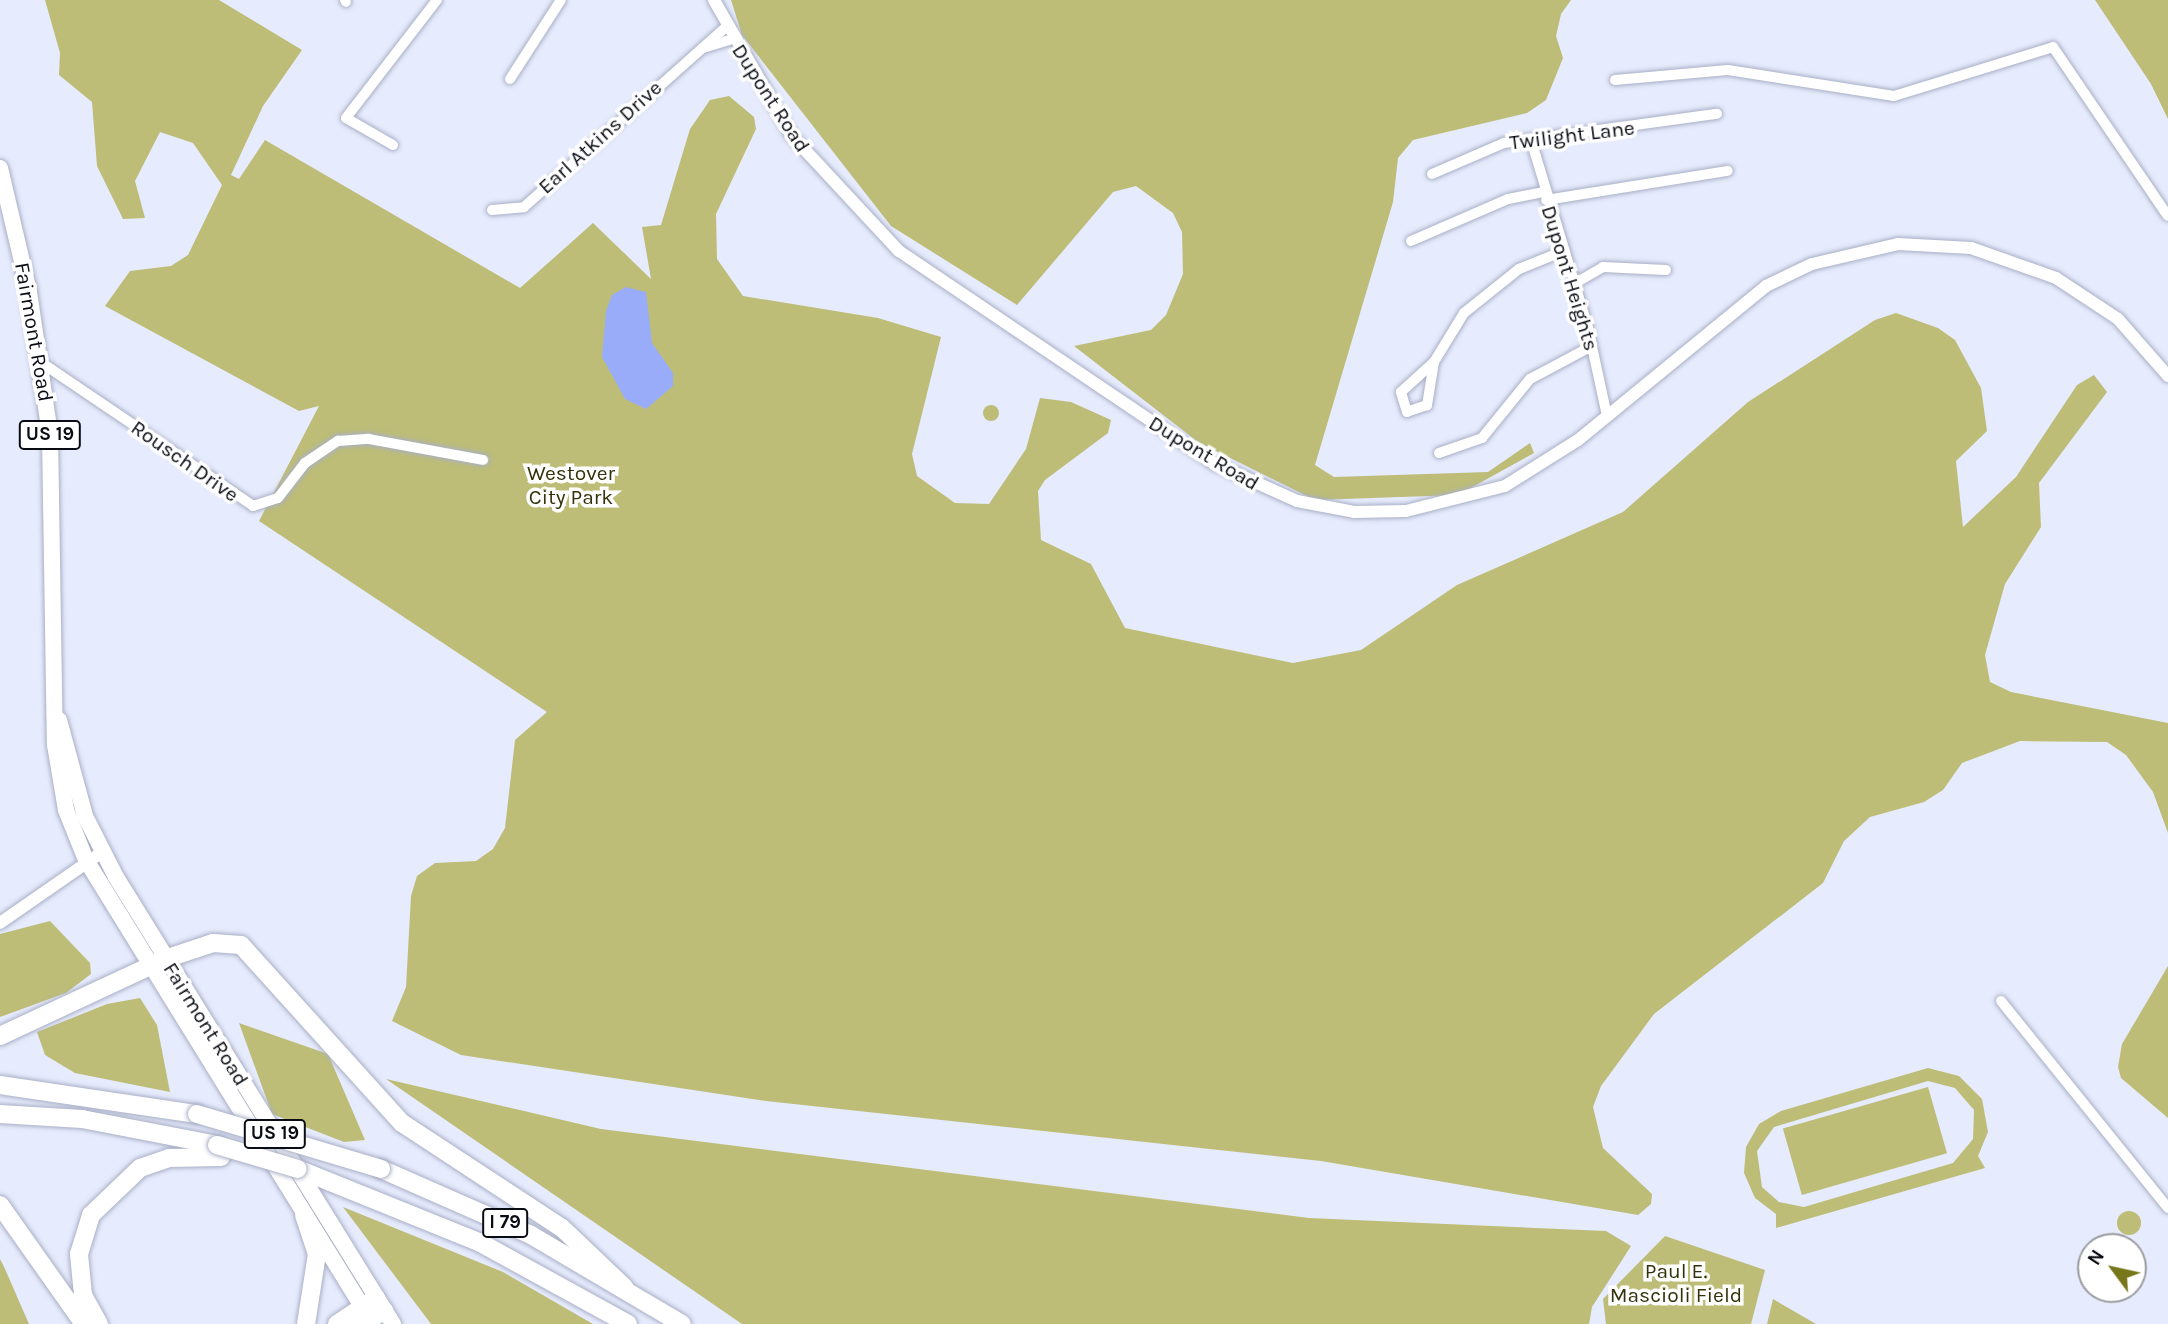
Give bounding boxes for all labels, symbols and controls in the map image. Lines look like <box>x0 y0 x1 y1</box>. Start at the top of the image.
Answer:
street label: Dupont Road <box>727 39 815 157</box>
street label: Earl Atkins Drive <box>533 75 667 199</box>
street label: Twilight Lane <box>1508 115 1636 155</box>
street label: Dupont Heights <box>1536 202 1604 354</box>
street label: Fairmont Road <box>9 260 59 404</box>
street label: Dupont Road <box>1144 410 1264 496</box>
street label: Rousch Drive <box>126 415 244 507</box>
road number: US 19 <box>19 420 82 450</box>
park label: Westover City Park <box>527 460 615 510</box>
street label: Fairmont Road <box>158 958 254 1090</box>
road number: US 19 <box>244 1118 306 1150</box>
road number: I 79 <box>480 1208 530 1238</box>
north arrow <box>2077 1233 2147 1303</box>
text: N <box>2083 1246 2109 1269</box>
park label: Paul E. Mascioli Field <box>1610 1258 1742 1308</box>

